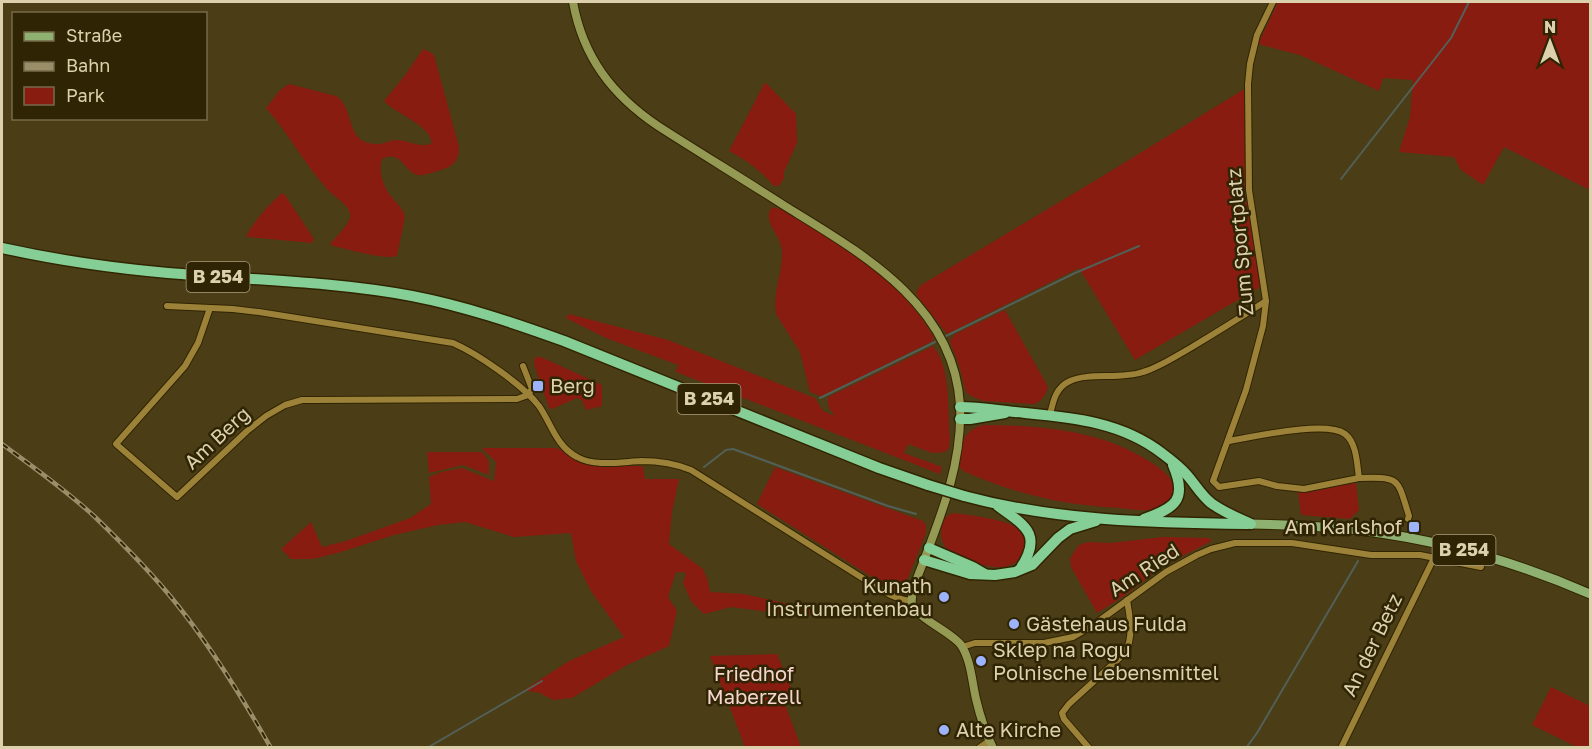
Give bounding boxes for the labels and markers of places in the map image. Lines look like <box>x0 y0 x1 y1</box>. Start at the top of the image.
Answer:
place label: Berg <box>550 373 595 397</box>
marker: Berg <box>531 379 545 393</box>
place label: Am Karlshof <box>1285 514 1402 538</box>
marker: Am Karlshof <box>1407 520 1421 534</box>
place label: Kunath Instrumentenbau <box>766 573 932 620</box>
marker: Kunath Instrumentenbau <box>937 590 951 604</box>
place label: Gästehaus Fulda <box>1026 611 1187 635</box>
marker: Gästehaus Fulda <box>1007 617 1021 631</box>
place label: Sklep na Rogu Polnische Lebensmittel <box>993 637 1219 684</box>
marker: Sklep na Rogu Polnische Lebensmittel <box>974 654 988 668</box>
place label: Alte Kirche <box>956 717 1061 741</box>
marker: Alte Kirche <box>937 723 951 737</box>

